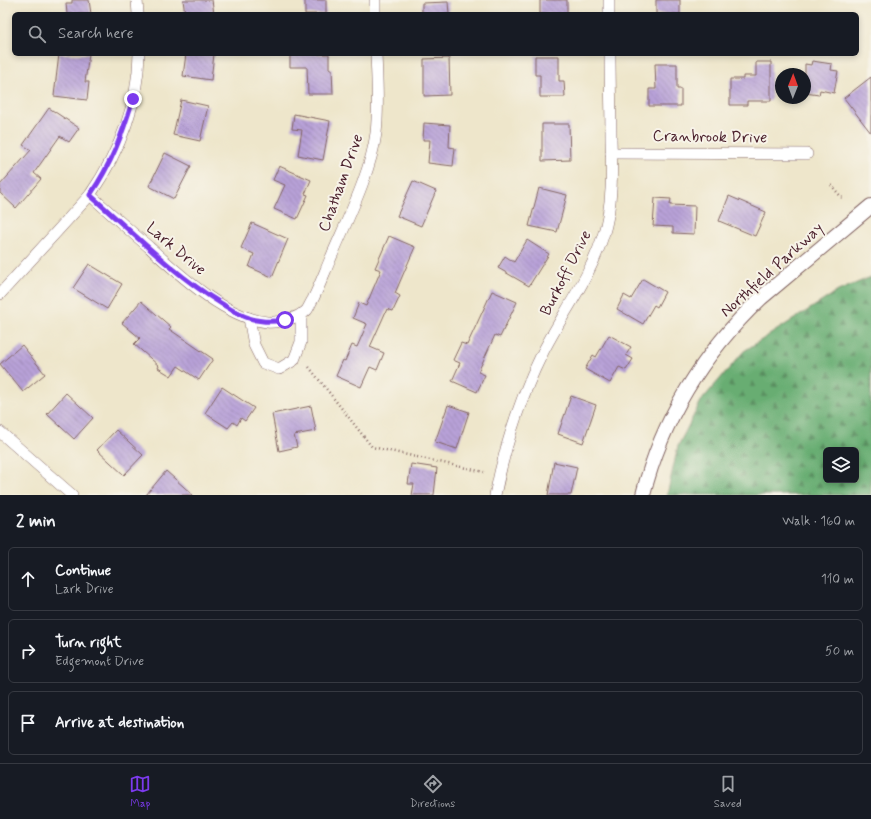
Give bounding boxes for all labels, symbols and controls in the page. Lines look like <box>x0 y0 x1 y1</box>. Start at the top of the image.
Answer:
search box <box>12 12 859 56</box>
icon: search <box>26 23 48 45</box>
text: Search here <box>58 24 134 44</box>
north arrow <box>775 68 811 104</box>
route end <box>124 90 142 108</box>
street label: Cranbrook Drive <box>652 126 768 148</box>
street label: Chatham Drive <box>314 131 368 235</box>
street label: Lark Drive <box>142 218 210 280</box>
street label: Northfield Parkway <box>716 218 828 322</box>
street label: Burkoff Drive <box>535 227 597 319</box>
route start <box>276 311 294 329</box>
map controls <box>823 447 859 483</box>
button: layers <box>823 447 859 483</box>
text: 2 min <box>16 510 56 532</box>
text: Walk · 160 m <box>782 513 855 530</box>
text: Continue <box>55 561 111 581</box>
icon: ahead <box>17 568 39 590</box>
text: 110 m <box>821 571 854 588</box>
text: Lark Drive <box>55 581 114 598</box>
text: Turn right <box>55 633 122 653</box>
icon: right <box>17 640 39 662</box>
text: 50 m <box>825 643 854 660</box>
text: Edgemont Drive <box>55 653 144 670</box>
icon: arrive <box>17 712 39 734</box>
text: Arrive at destination <box>55 713 184 733</box>
tab: Map <box>129 773 151 811</box>
tab: Directions <box>410 773 455 811</box>
tab: Saved <box>714 773 742 811</box>

